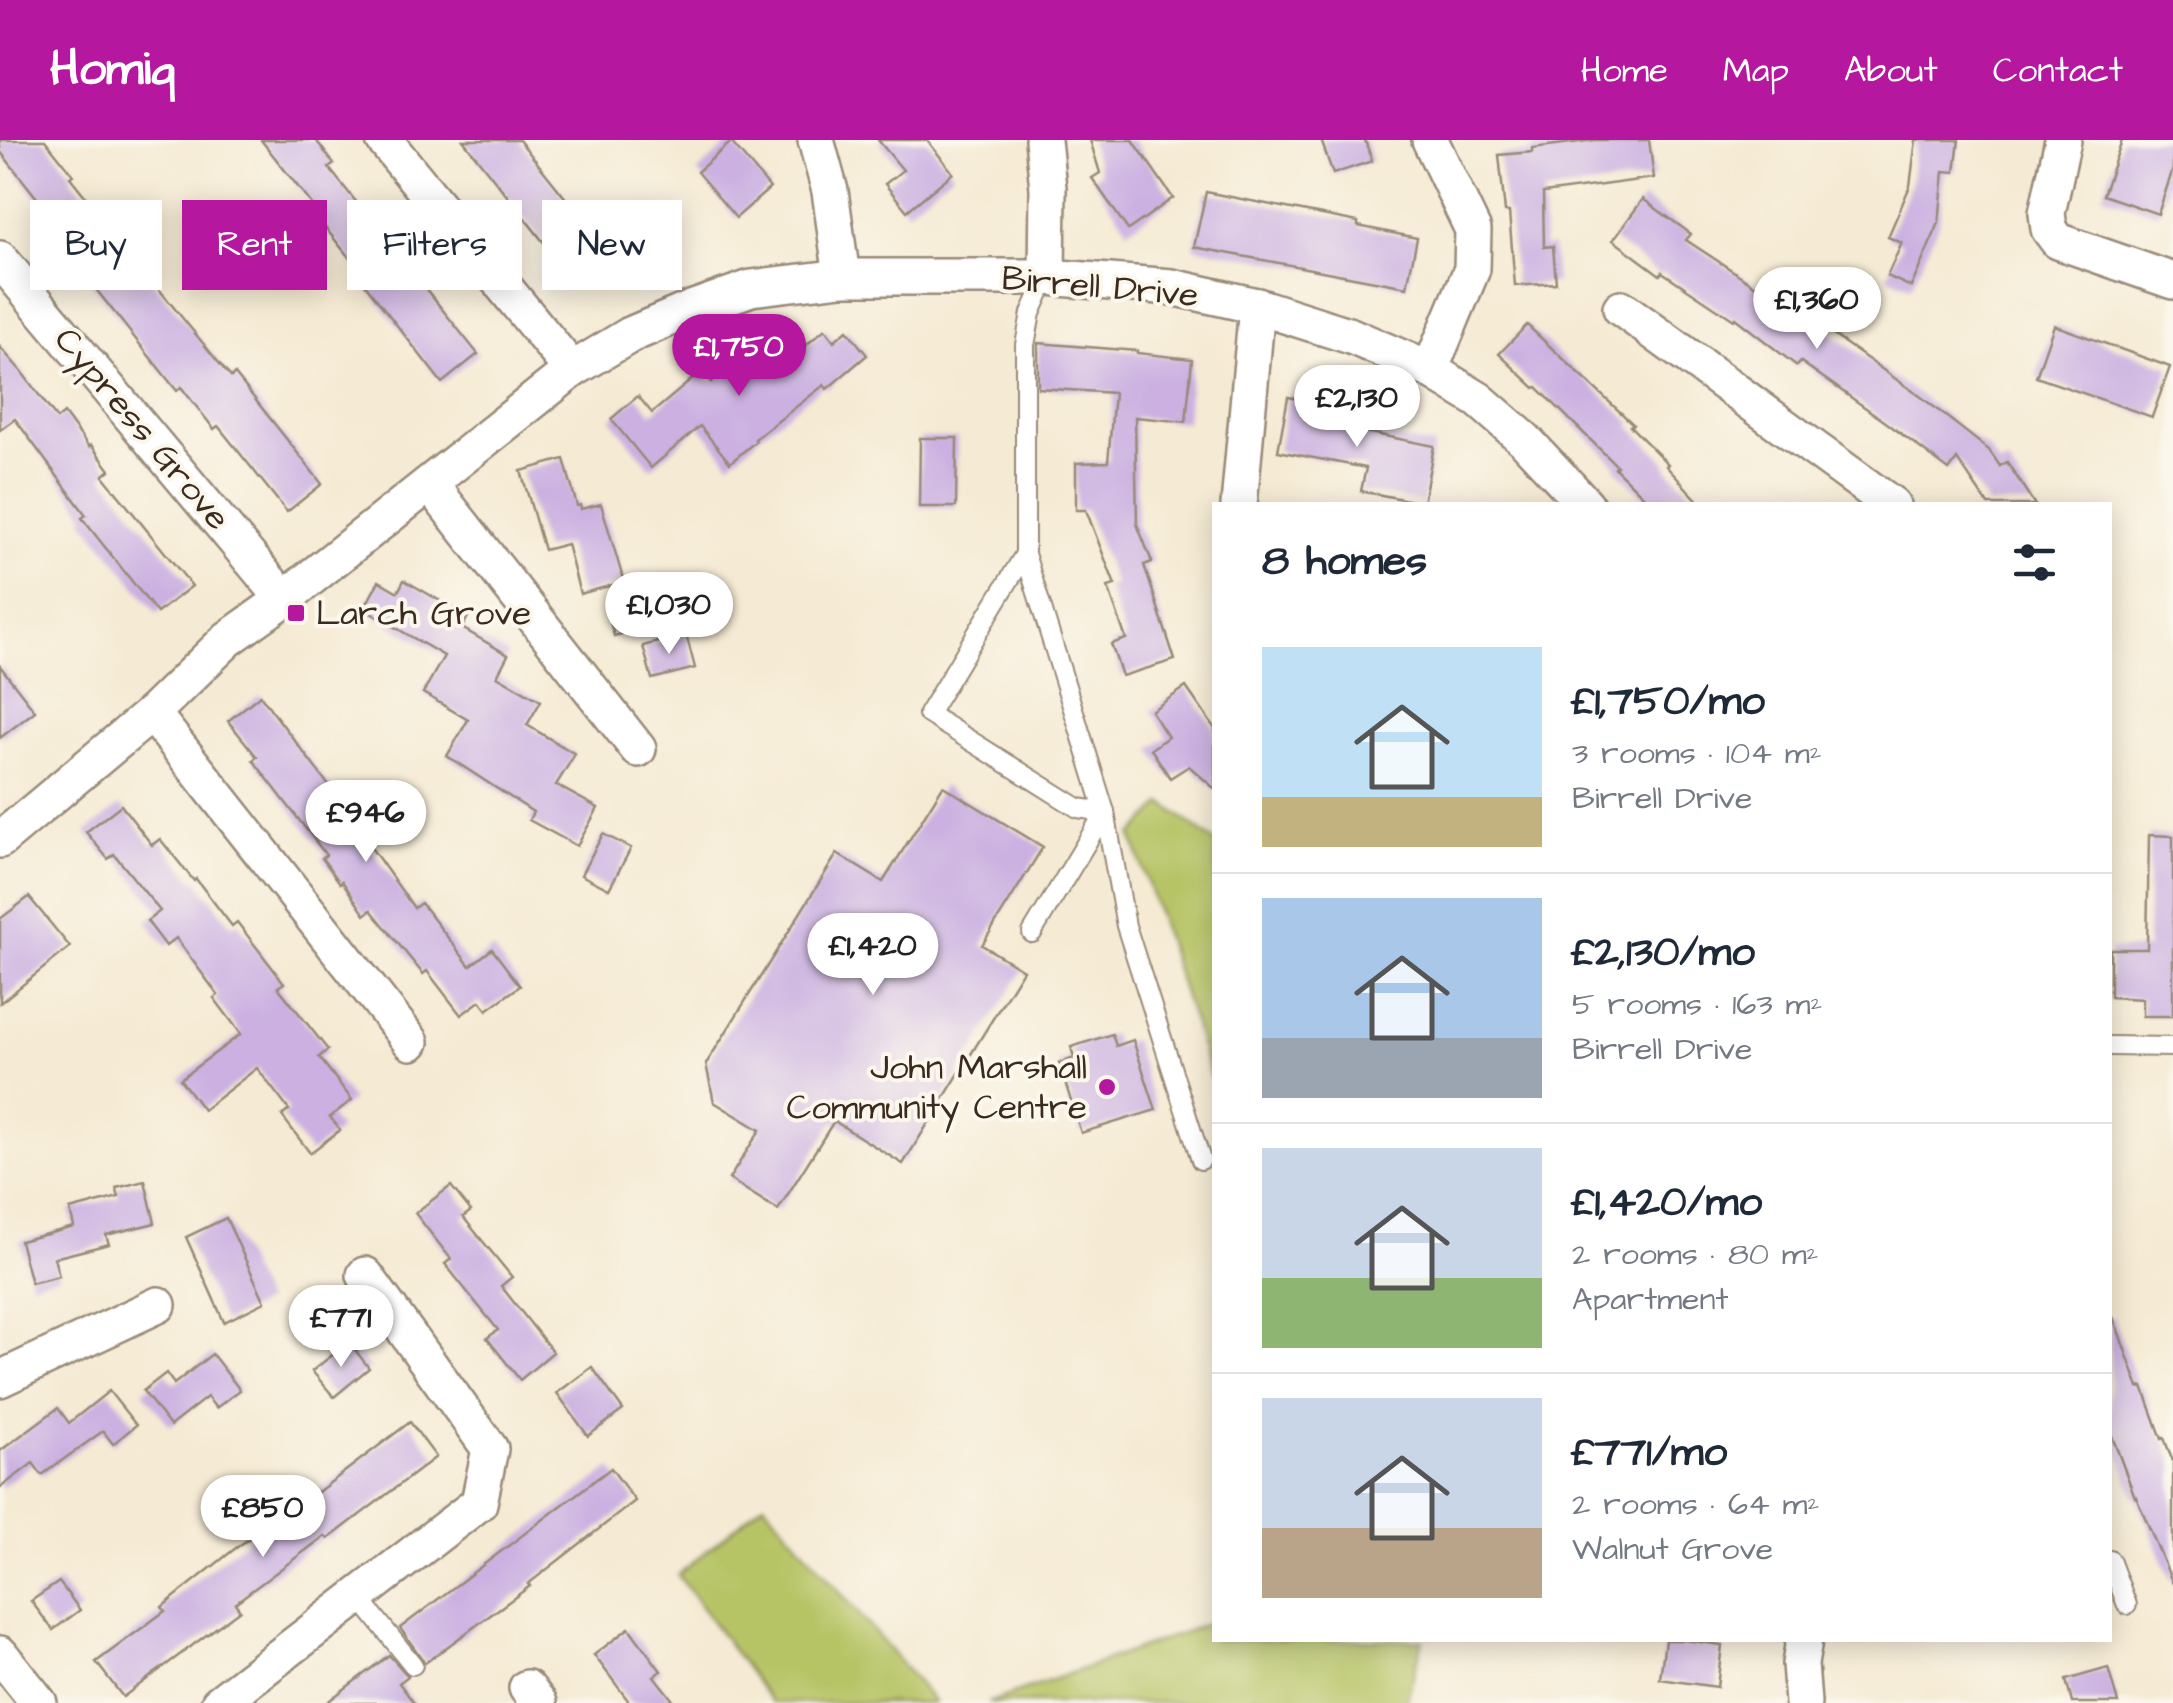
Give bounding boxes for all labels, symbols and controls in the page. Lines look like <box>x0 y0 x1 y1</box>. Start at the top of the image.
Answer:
text: Homiq <box>50 37 175 103</box>
text: Home <box>1581 46 1668 95</box>
text: Map <box>1723 46 1789 95</box>
text: About <box>1844 46 1938 95</box>
text: Contact <box>1993 46 2123 95</box>
chip: Buy <box>30 200 162 290</box>
chip: Rent <box>182 200 327 290</box>
chip: Filters <box>347 200 522 290</box>
chip: New <box>542 200 682 290</box>
street label: Birrell Drive <box>1000 254 1200 320</box>
pin: £1,360 <box>1736 267 1898 352</box>
text: £1,360 <box>1775 277 1859 322</box>
pin: £1,750 <box>658 314 820 399</box>
street label: Cypress Grove <box>42 317 241 542</box>
text: £1,750 <box>694 324 784 369</box>
pin: £2,130 <box>1276 365 1438 450</box>
text: £2,130 <box>1316 375 1398 420</box>
text: 8 homes <box>1262 533 1427 591</box>
icon: filters <box>2007 535 2062 590</box>
pin: £1,030 <box>588 572 750 657</box>
text: £1,030 <box>627 582 711 627</box>
place label: Larch Grove <box>316 589 531 638</box>
marker: Larch Grove <box>285 602 307 624</box>
text: £1,750/mo <box>1572 673 1765 731</box>
icon: home <box>1342 687 1462 807</box>
text: 3 rooms · 104 m² <box>1572 731 1822 776</box>
text: Birrell Drive <box>1572 776 1752 821</box>
pin: £946 <box>307 780 425 865</box>
text: £946 <box>327 790 405 835</box>
pin: £1,420 <box>792 913 954 998</box>
text: £1,420 <box>829 923 917 968</box>
text: £2,130/mo <box>1572 924 1755 982</box>
icon: home <box>1342 938 1462 1058</box>
text: 5 rooms · 163 m² <box>1572 982 1822 1027</box>
text: Birrell Drive <box>1572 1027 1752 1072</box>
place label: John Marshall Community Centre <box>786 1043 1087 1133</box>
marker: John Marshall Community Centre <box>1096 1076 1118 1098</box>
text: £1,420/mo <box>1572 1174 1762 1232</box>
icon: home <box>1342 1188 1462 1308</box>
text: 2 rooms · 80 m² <box>1572 1232 1819 1277</box>
text: Apartment <box>1572 1277 1728 1322</box>
pin: £771 <box>282 1285 400 1370</box>
text: £771 <box>311 1295 371 1340</box>
text: £771/mo <box>1572 1424 1727 1482</box>
icon: home <box>1342 1438 1462 1558</box>
pin: £850 <box>204 1475 322 1560</box>
text: 2 rooms · 64 m² <box>1572 1482 1819 1527</box>
text: £850 <box>223 1485 303 1530</box>
text: Walnut Grove <box>1572 1527 1773 1572</box>

